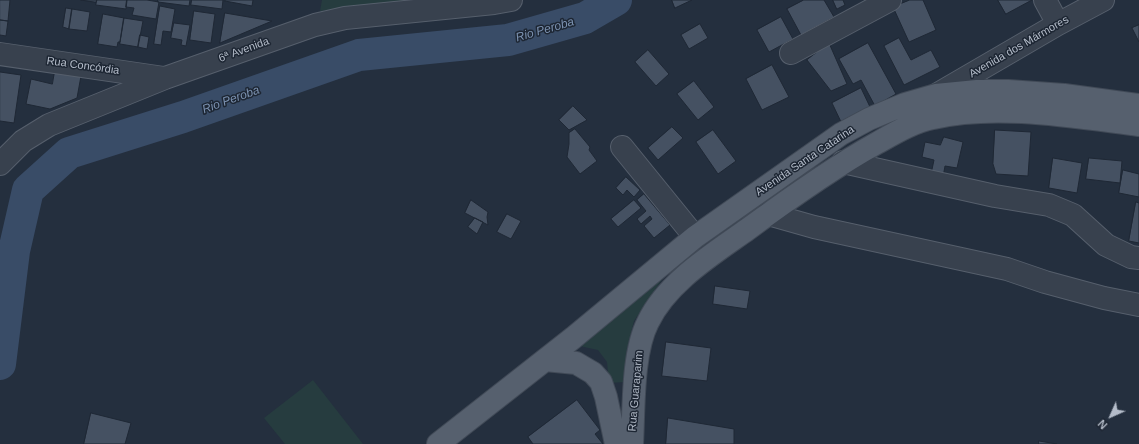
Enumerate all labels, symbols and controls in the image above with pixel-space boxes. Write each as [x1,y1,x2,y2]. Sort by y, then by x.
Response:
street label: Avenida dos Mármores [967,13,1071,81]
water label: Rio Peroba [514,15,576,45]
street label: 6ª Avenida [217,35,271,65]
street label: Rua Concórdia [46,54,120,78]
water label: Rio Peroba [200,83,262,117]
street label: Avenida Santa Catarina [753,123,857,199]
street label: Rua Guaraparim [626,350,646,432]
north arrow [1091,396,1131,436]
text: N [1095,417,1110,432]

